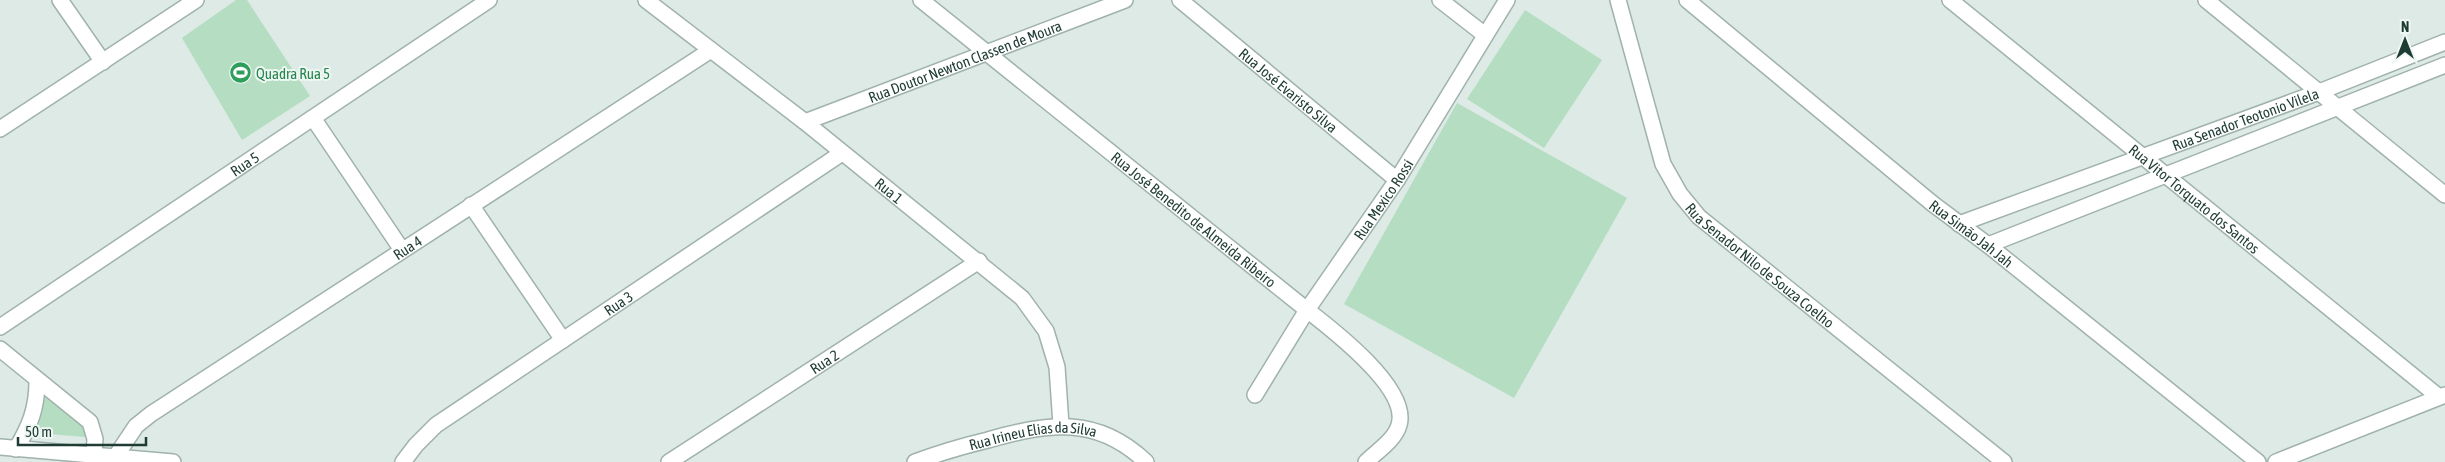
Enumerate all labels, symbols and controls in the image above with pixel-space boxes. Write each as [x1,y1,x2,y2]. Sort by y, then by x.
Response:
north arrow [2380,15,2430,65]
street label: Rua Doutor Newton Classen de Moura [866,17,1064,106]
text: N [2401,19,2409,35]
street label: Rua José Evaristo Silva [1236,44,1341,136]
sports icon: Quadra Rua 5 [228,61,252,85]
place label: Quadra Rua 5 [256,65,330,82]
street label: Rua Senador Teotonio Vilela [2170,84,2321,154]
street label: Rua Vitor Torquato dos Santos [2126,141,2263,256]
street label: Rua 5 [227,148,262,179]
street label: Rua José Benedito de Almeida Ribeiro [1108,148,1280,290]
street label: Rua Mexico Rossi [1350,156,1416,243]
street label: Rua 1 [872,174,907,207]
street label: Rua Simão Jah Jah [1926,196,2017,271]
street label: Rua Senador Nilo de Souza Coelho [1682,199,1838,331]
street label: Rua 4 [390,232,425,263]
street label: Rua 3 [601,287,636,319]
street label: Rua 2 [807,346,842,377]
scale bar [18,414,145,446]
street label: Rua Irineu Elias da Silva [967,418,1099,453]
text: 50 m [25,423,52,440]

